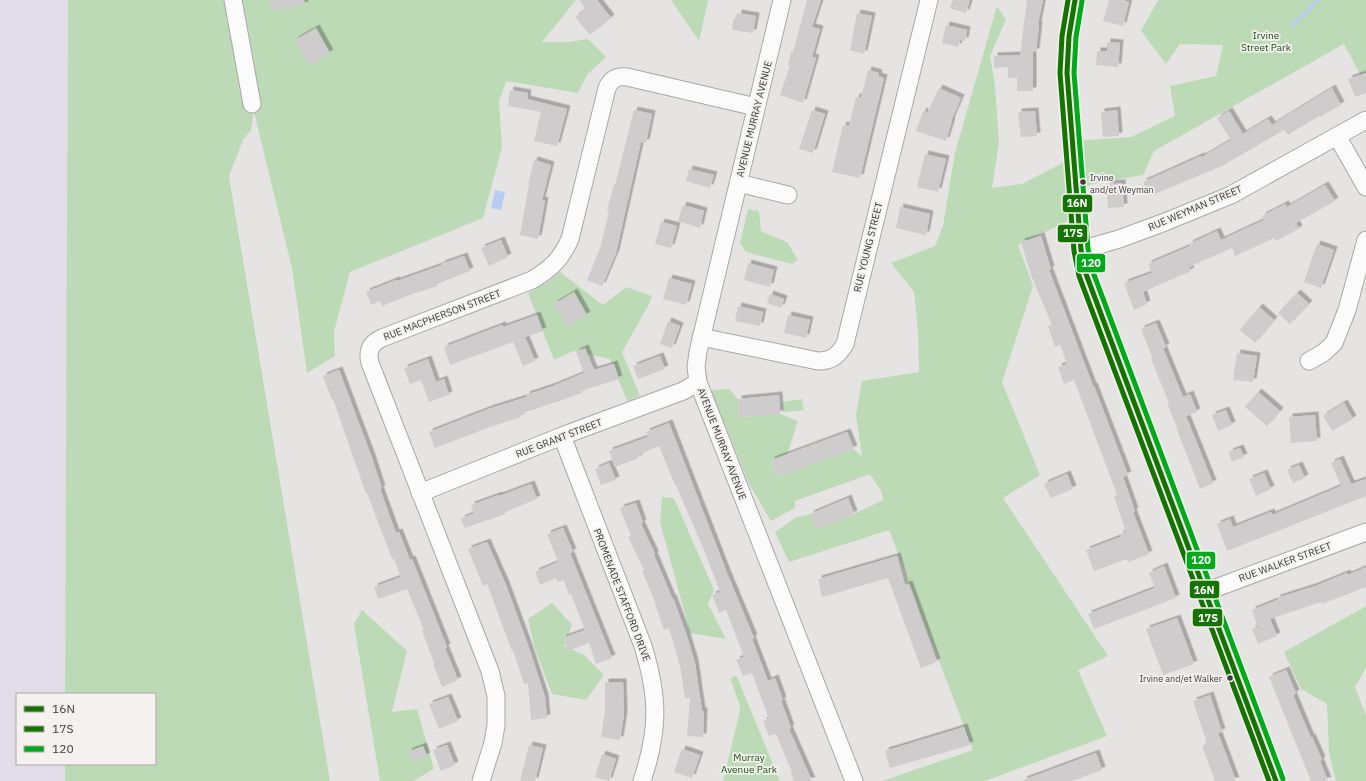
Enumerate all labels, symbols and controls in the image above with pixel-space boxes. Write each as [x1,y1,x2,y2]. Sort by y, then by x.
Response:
park label: Irvine Street Park [1241,29,1292,54]
street label: AVENUE MURRAY AVENUE [733,59,775,179]
place label: Irvine and/et Weyman [1090,172,1154,195]
marker: Irvine and/et Weyman [1078,177,1088,187]
street label: RUE WEYMAN STREET [1146,182,1244,234]
line badge: 16N [1062,194,1093,213]
text: 16N [1066,196,1088,210]
street label: RUE YOUNG STREET [851,200,886,293]
line badge: 17S [1057,224,1088,243]
text: 17S [1063,226,1083,240]
line badge: 120 [1076,253,1106,273]
text: 120 [1081,256,1101,270]
street label: RUE MACPHERSON STREET [381,286,503,343]
street label: AVENUE MURRAY AVENUE [695,386,750,502]
street label: RUE GRANT STREET [514,415,604,460]
street label: PROMENADE STAFFORD DRIVE [591,527,653,664]
street label: RUE WALKER STREET [1237,539,1333,585]
line badge: 120 [1186,551,1216,570]
text: 120 [1191,553,1211,567]
line badge: 16N [1189,580,1220,599]
text: 16N [1193,583,1215,597]
line badge: 17S [1192,608,1223,627]
text: 17S [1198,611,1218,625]
place label: Irvine and/et Walker [1139,673,1223,684]
marker: Irvine and/et Walker [1225,673,1235,683]
legend [16,693,156,765]
text: 16N [52,701,75,716]
text: 17S [52,721,73,736]
text: 120 [52,741,74,756]
park label: Murray Avenue Park [721,751,778,776]

